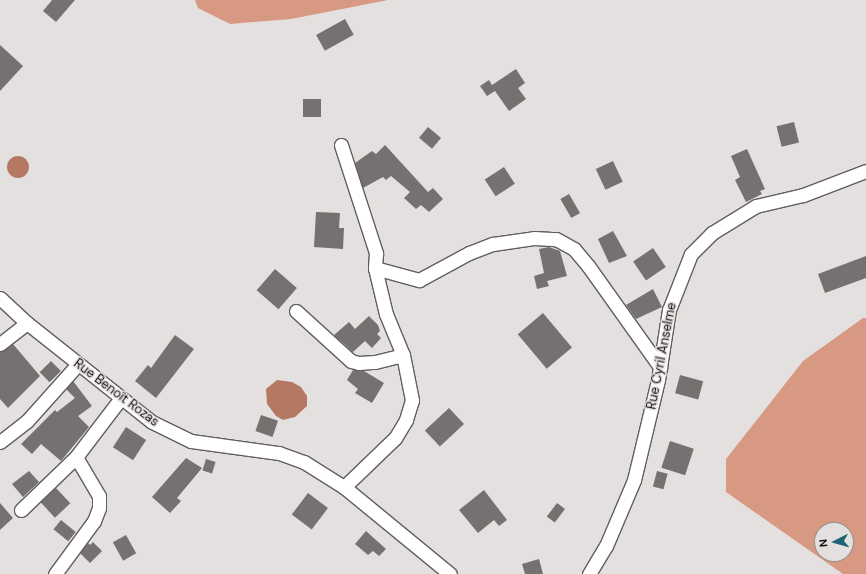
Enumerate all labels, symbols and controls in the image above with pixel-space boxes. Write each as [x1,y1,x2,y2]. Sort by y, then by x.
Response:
street label: Rue Cyril Anselme [644,301,680,411]
street label: Rue Benoît Rozas [70,356,162,430]
north arrow [814,522,854,562]
text: N [816,538,830,548]

